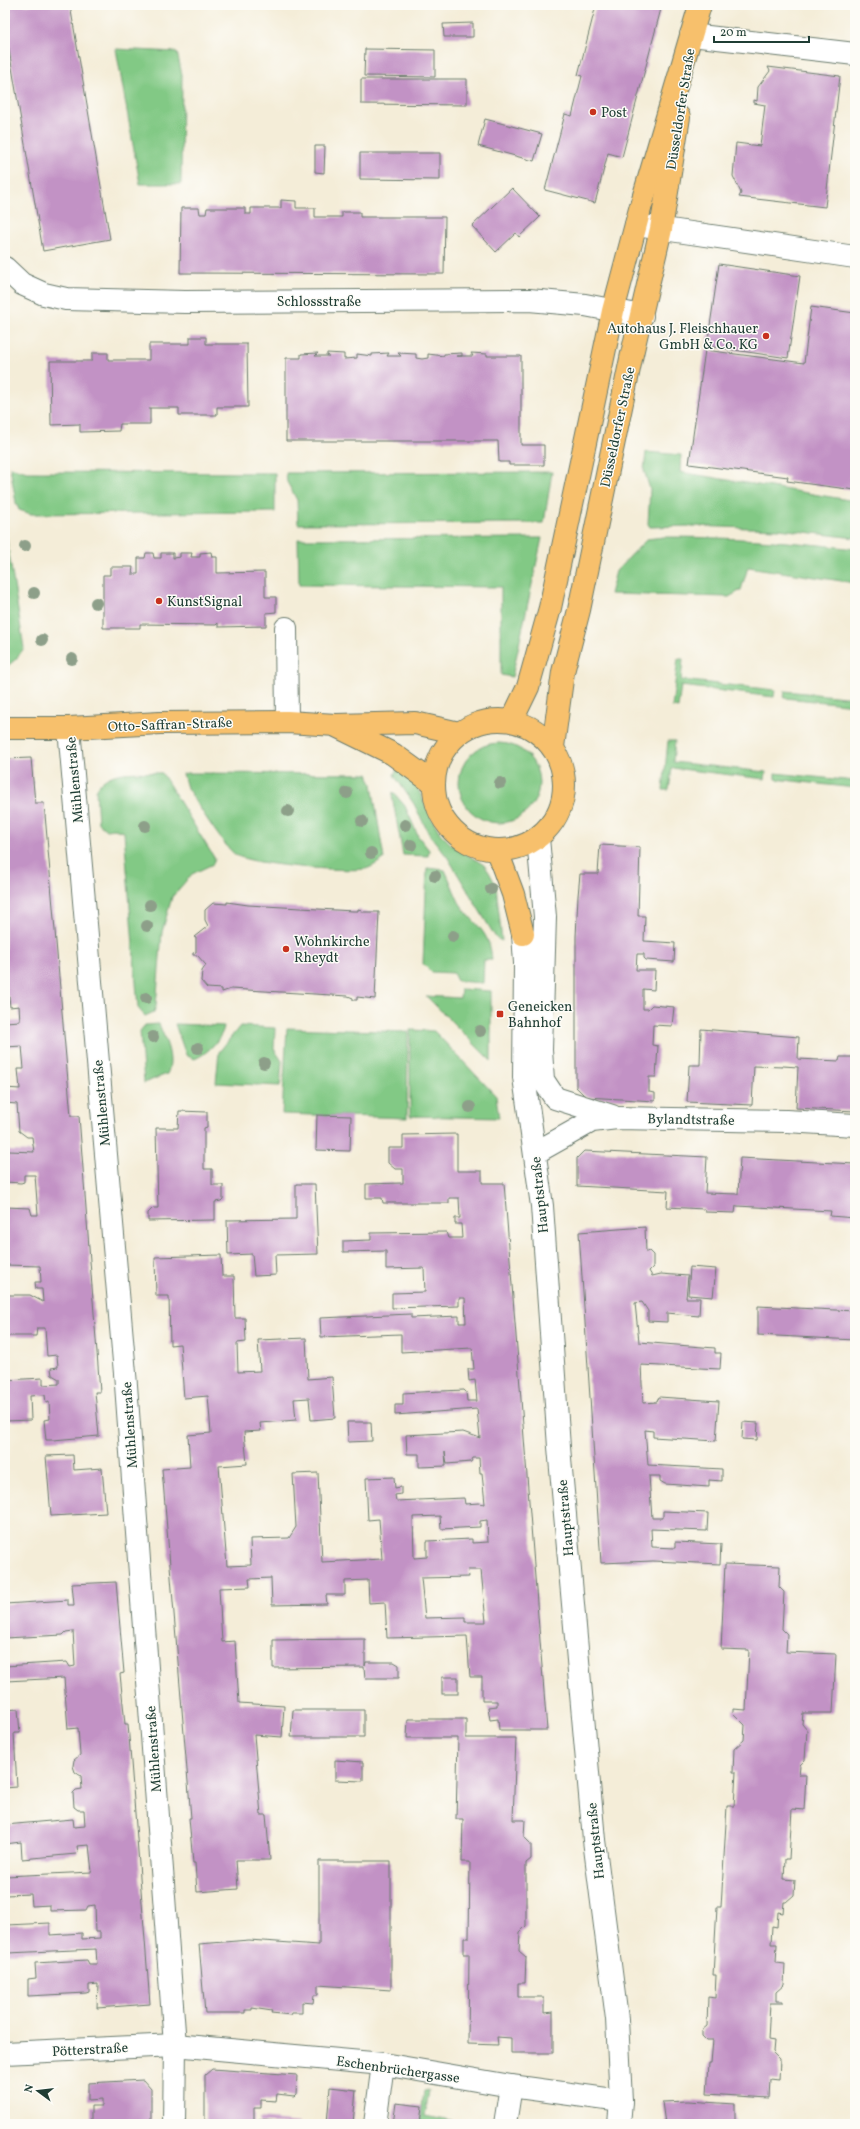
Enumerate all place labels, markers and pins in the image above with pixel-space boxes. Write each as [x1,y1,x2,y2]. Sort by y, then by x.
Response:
place label: Post [601,104,627,123]
marker: Post [588,107,598,117]
place label: Autohaus J. Fleischhauer GmbH & Co. KG [607,320,758,355]
marker: Autohaus J. Fleischhauer GmbH & Co. KG [761,331,771,341]
place label: KunstSignal [167,593,242,612]
marker: KunstSignal [154,596,164,606]
place label: Wohnkirche Rheydt [294,933,370,968]
marker: Wohnkirche Rheydt [281,944,291,954]
place label: Geneicken Bahnhof [508,998,572,1033]
marker: Geneicken Bahnhof [495,1009,505,1019]

